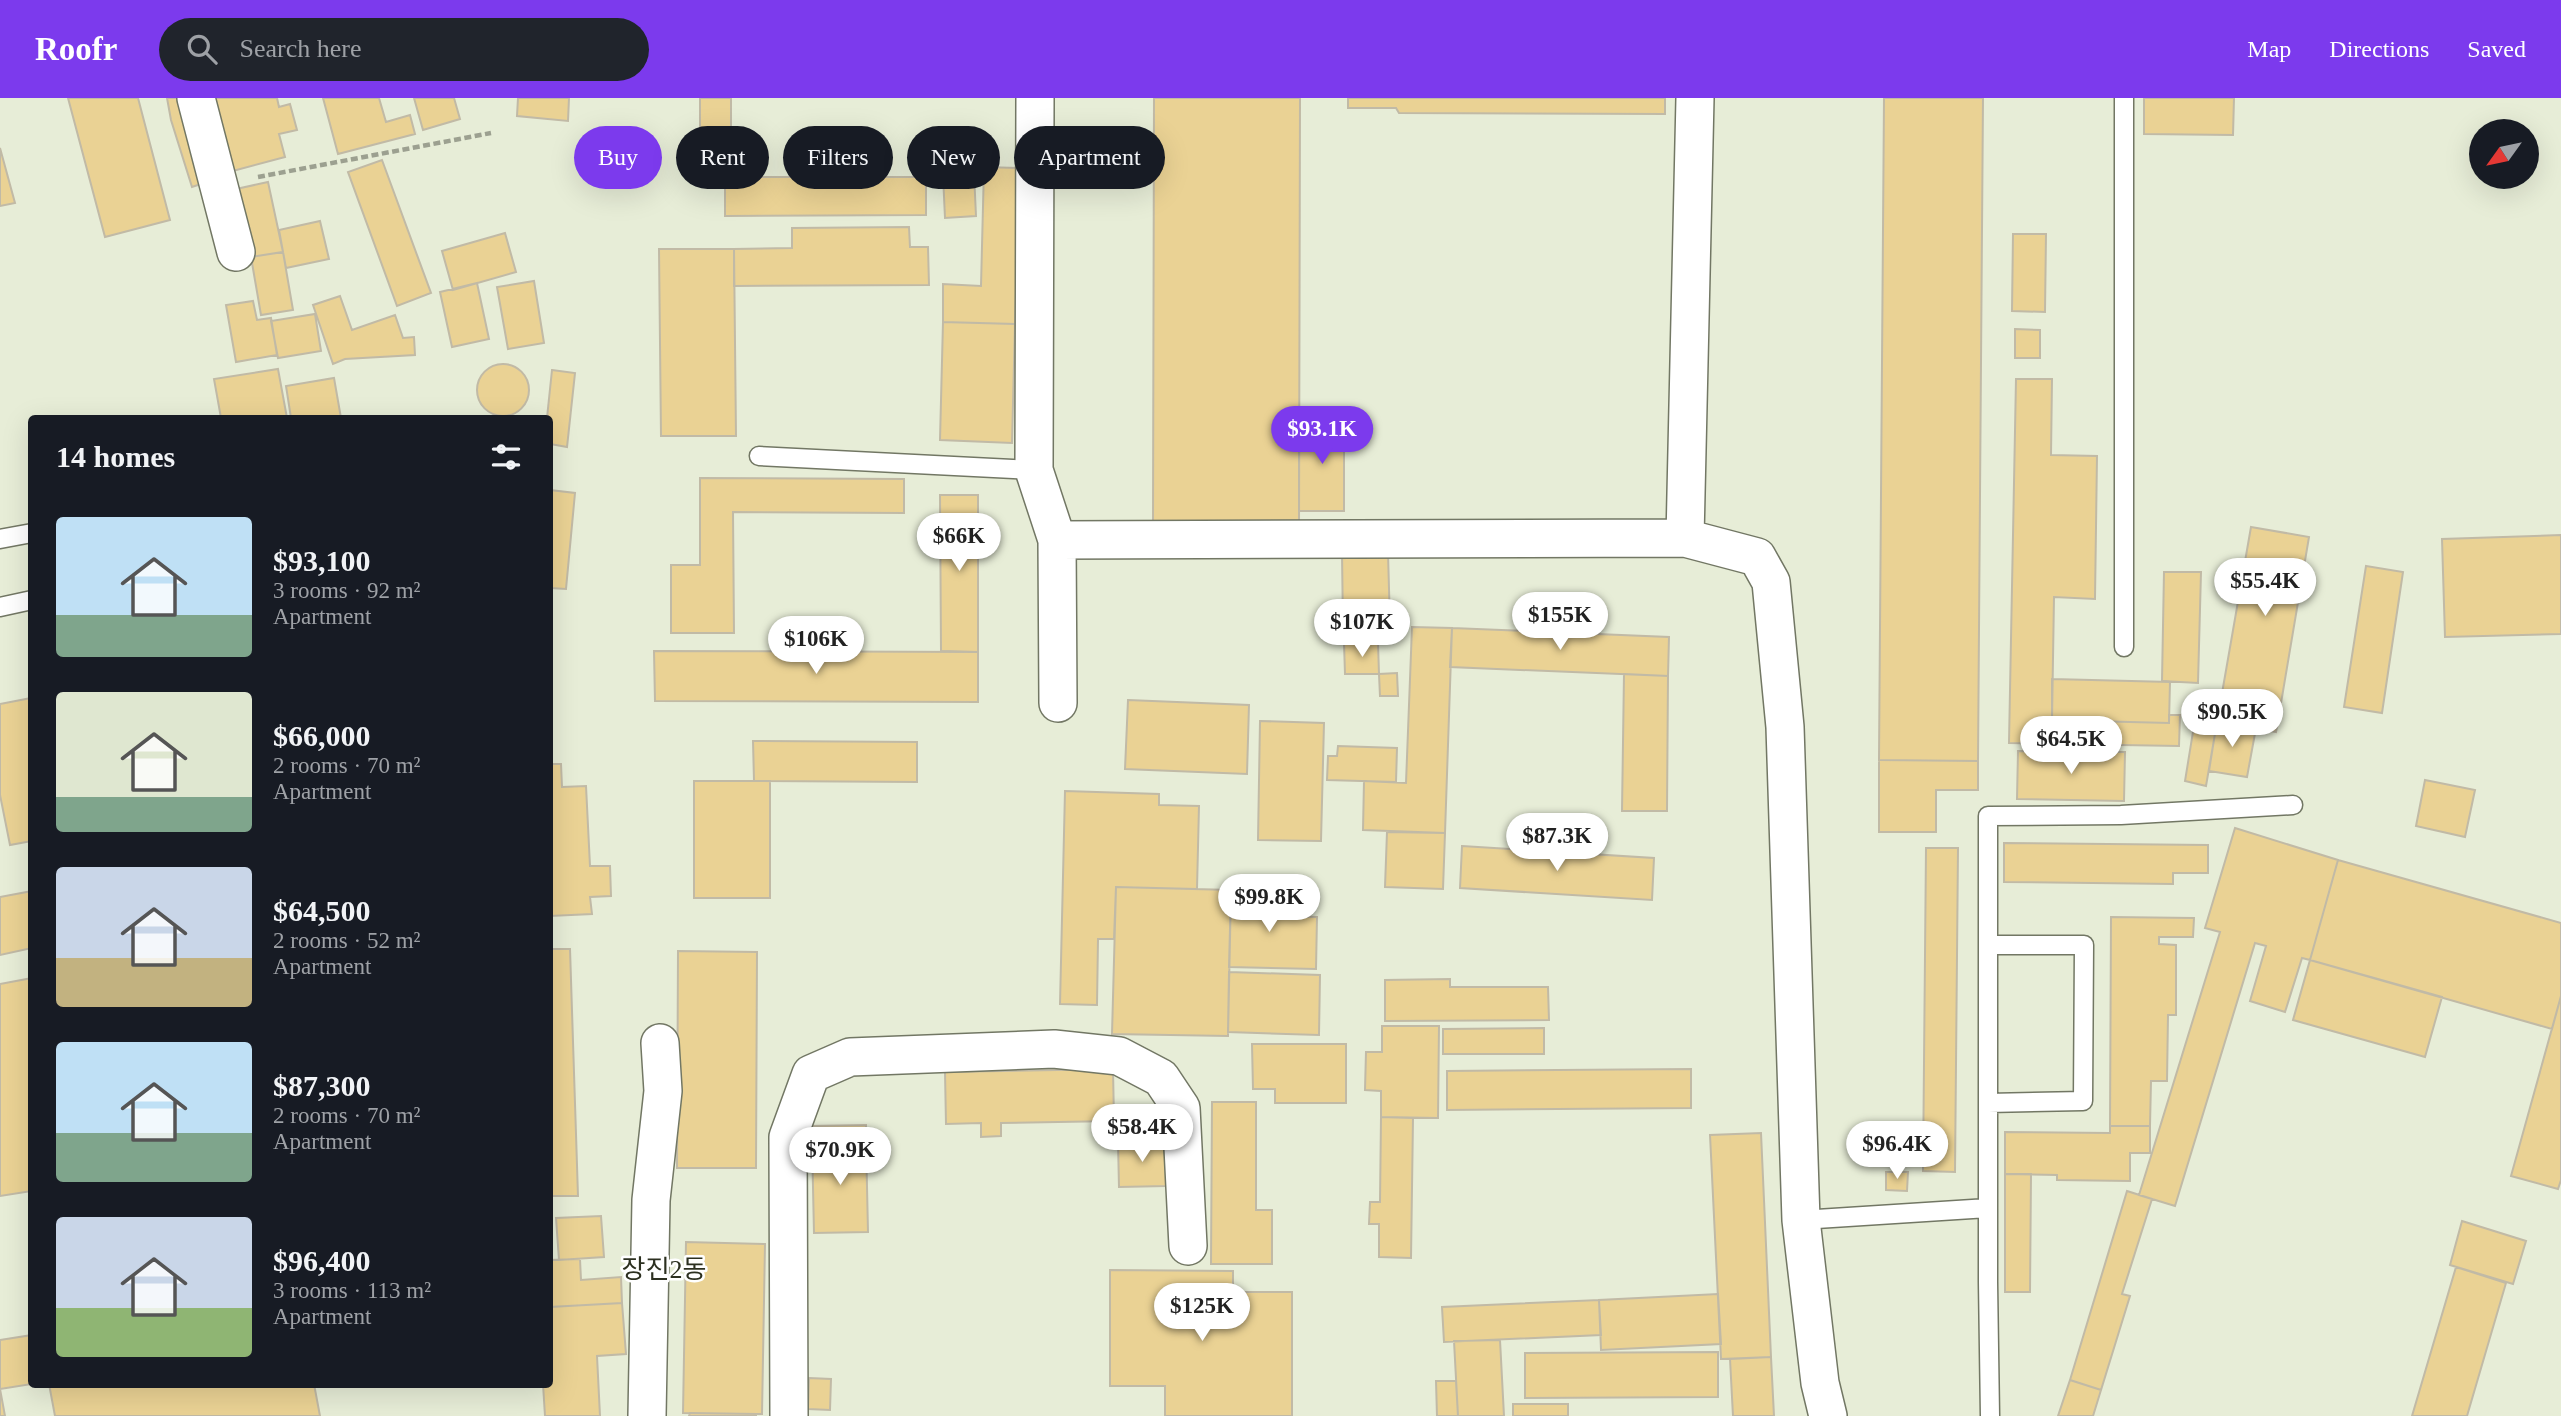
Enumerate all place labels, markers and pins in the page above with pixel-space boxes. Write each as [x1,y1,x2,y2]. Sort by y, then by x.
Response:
pin: $93.1K [1265,406,1379,466]
pin: $66K [918,514,1000,573]
pin: $55.4K [2208,559,2322,618]
pin: $155K [1511,592,1609,652]
pin: $107K [1313,600,1411,659]
pin: $106K [767,616,865,676]
pin: $90.5K [2175,690,2289,749]
pin: $64.5K [2014,716,2128,776]
pin: $87.3K [1500,814,1614,873]
pin: $99.8K [1212,874,1326,934]
pin: $58.4K [1085,1104,1199,1164]
pin: $96.4K [1840,1122,1954,1181]
pin: $70.9K [783,1128,897,1187]
pin: $125K [1153,1284,1251,1343]

